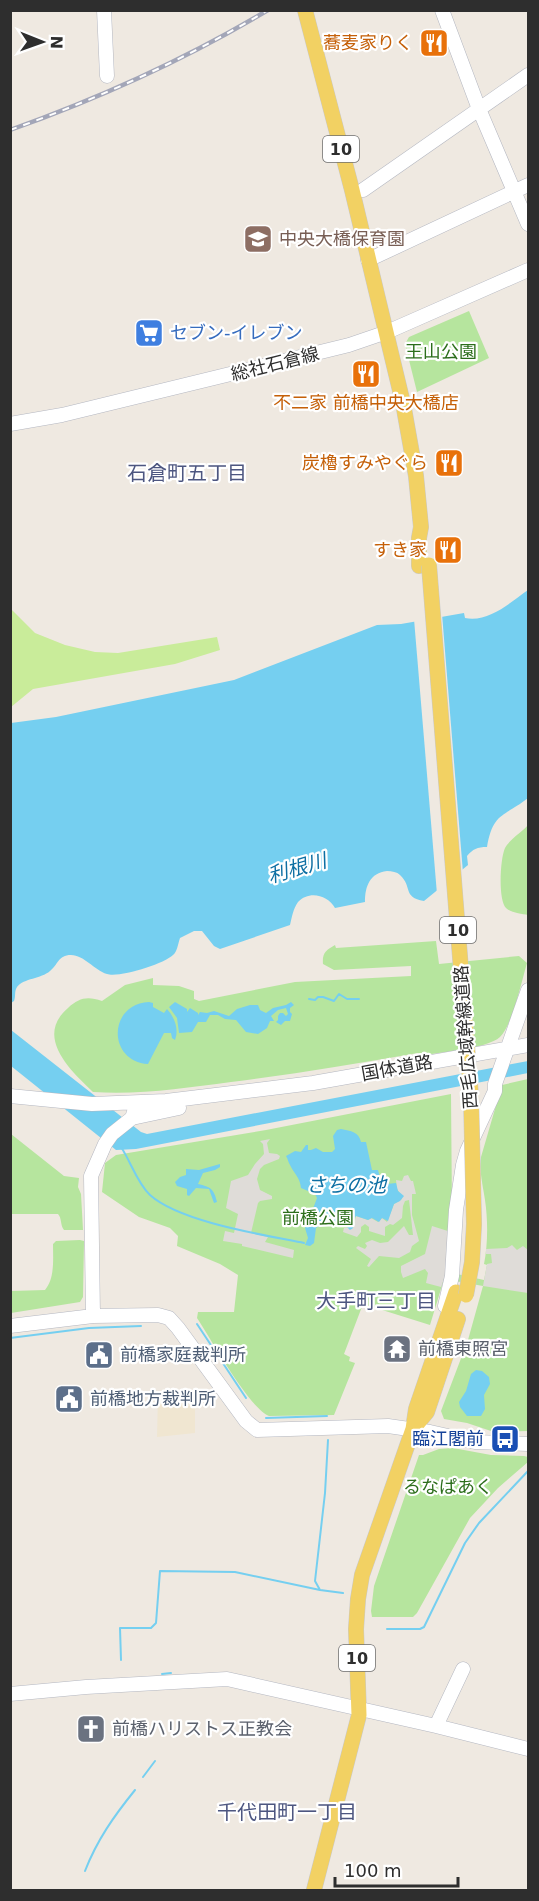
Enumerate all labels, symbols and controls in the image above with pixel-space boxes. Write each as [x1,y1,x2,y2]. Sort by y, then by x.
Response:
north arrow [12,12,72,72]
restaurant icon: 蕎麦家りく [418,27,450,59]
place label: 蕎麦家りく [323,32,413,53]
text: N [47,35,66,49]
road number: 10 [323,136,359,162]
school or university icon: 中央大橋保育園 [242,223,274,255]
place label: 中央大橋保育園 [279,228,405,249]
supermarket icon: セブン-イレブン [133,317,165,349]
place label: セブン-イレブン [170,322,303,343]
park label: 王山公園 [405,341,477,362]
street label: 総社石倉線 [229,342,321,385]
restaurant icon: 不二家 前橋中央大橋店 [350,358,382,390]
place label: 不二家 前橋中央大橋店 [273,392,459,413]
restaurant icon: 炭櫓すみやぐら [433,447,465,479]
place label: 炭櫓すみやぐら [302,452,428,473]
district label: 石倉町五丁目 [127,461,247,485]
restaurant icon: すき家 [432,534,464,566]
place label: すき家 [373,539,427,560]
water label: 利根川 [265,848,331,888]
road number: 10 [440,917,476,943]
street label: 西毛広域幹線道路 [450,964,481,1110]
street label: 国体道路 [360,1051,434,1084]
water label: さちの池 [306,1173,388,1197]
park label: 前橋公園 [282,1207,354,1228]
district label: 大手町三丁目 [316,1289,436,1313]
temple icon: 前橋東照宮 [381,1333,413,1365]
place label: 前橋東照宮 [418,1338,508,1359]
public building icon: 前橋家庭裁判所 [83,1339,115,1371]
place label: 前橋家庭裁判所 [120,1344,246,1365]
public building icon: 前橋地方裁判所 [53,1383,85,1415]
place label: 前橋地方裁判所 [90,1388,216,1409]
bus stop icon: 臨江閣前 [489,1423,521,1455]
place label: 臨江閣前 [412,1428,484,1449]
park label: るなぱあく [403,1476,493,1497]
road number: 10 [339,1645,375,1671]
church icon: 前橋ハリストス正教会 [75,1713,107,1745]
place label: 前橋ハリストス正教会 [112,1718,292,1739]
district label: 千代田町一丁目 [217,1800,357,1824]
scale bar [335,1850,458,1888]
text: 100 m [344,1860,402,1881]

